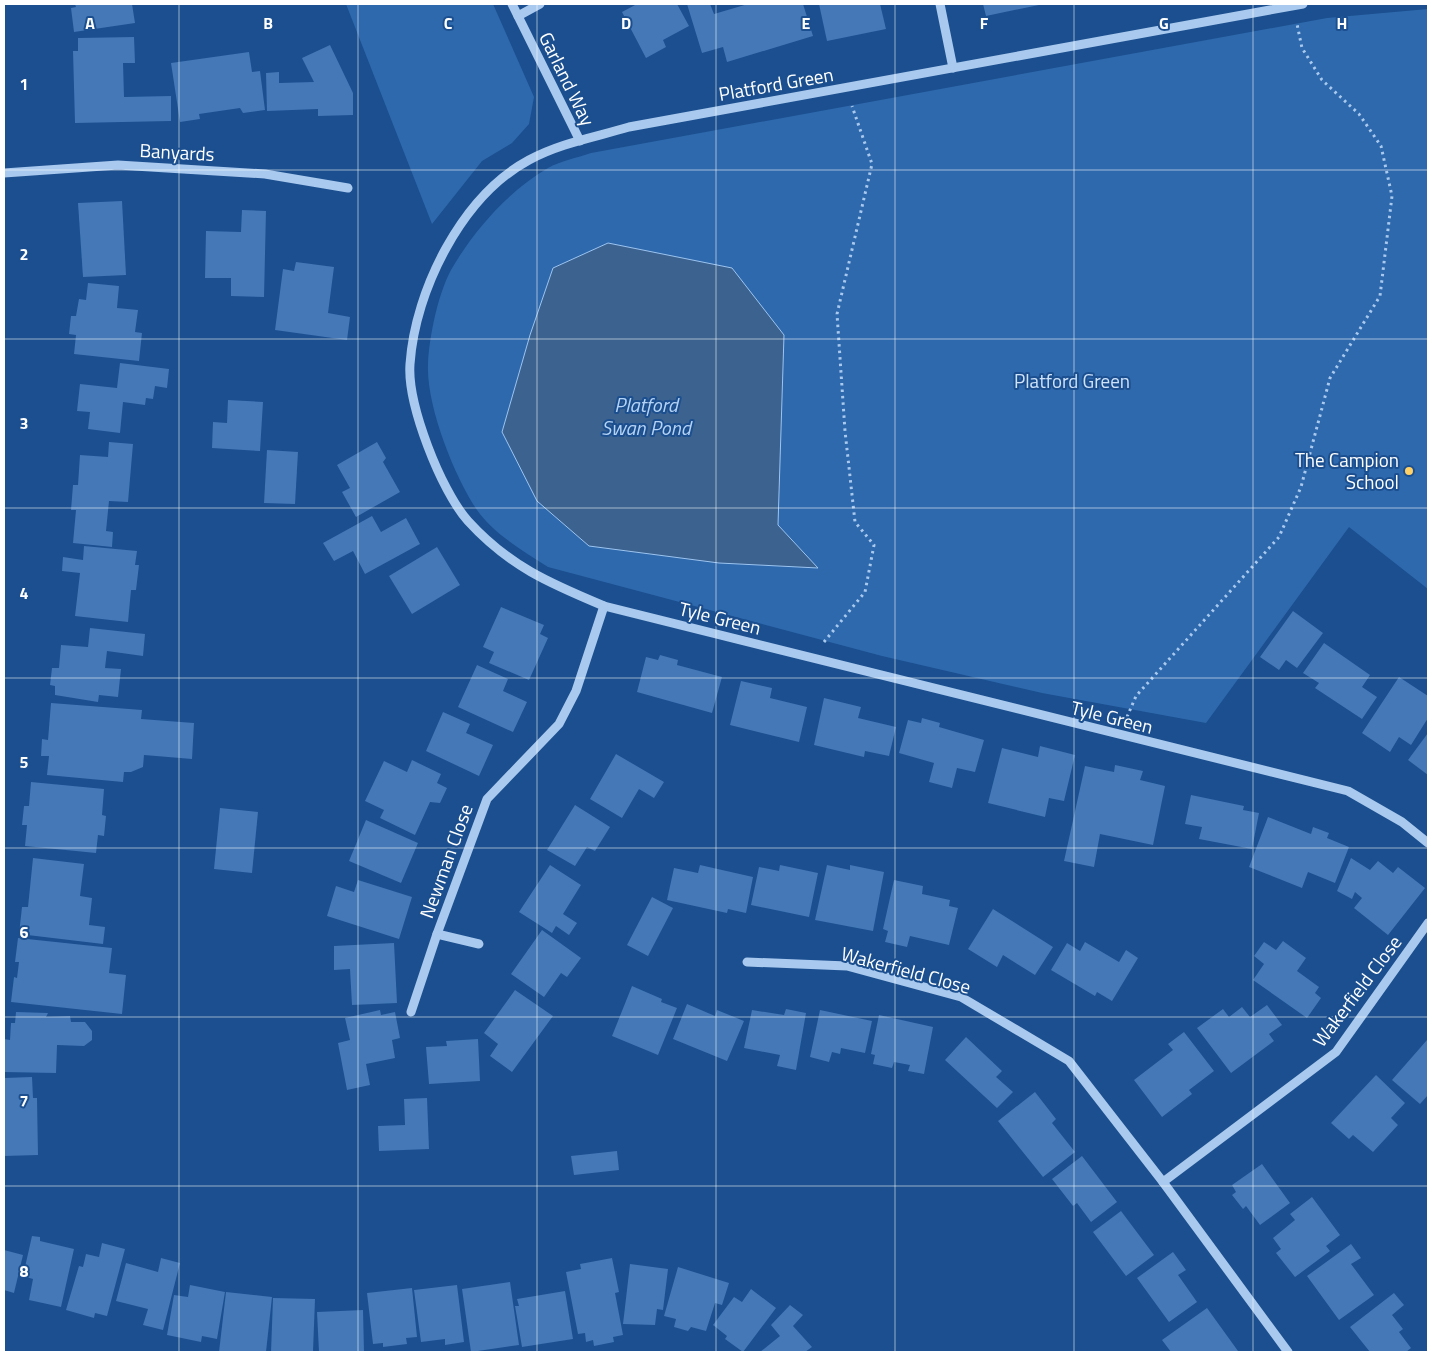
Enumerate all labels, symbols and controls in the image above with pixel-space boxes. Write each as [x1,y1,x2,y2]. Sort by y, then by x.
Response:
text: A [85,11,95,35]
text: B [263,11,273,35]
text: C [444,11,453,35]
text: D [621,11,631,35]
text: E [802,11,811,35]
text: F [980,11,989,35]
text: G [1159,11,1169,35]
text: H [1337,11,1347,35]
street label: Garland Way [532,27,603,131]
street label: Platford Green [716,59,836,108]
text: 1 [20,72,28,96]
street label: Banyards [139,135,215,168]
text: 2 [20,242,28,266]
park label: Platford Green [1014,366,1130,395]
water label: Platford Swan Pond [601,389,693,443]
text: 3 [20,411,28,435]
place label: The Campion School [1295,445,1399,496]
marker: The Campion School [1403,465,1415,477]
text: 4 [20,581,29,605]
street label: Tyle Green [676,593,764,642]
street label: Tyle Green [1068,692,1156,741]
text: 5 [20,750,29,774]
street label: Newman Close [411,800,480,922]
text: 6 [20,920,29,944]
street label: Wakerfield Close [1305,929,1408,1053]
street label: Wakerfield Close [838,938,974,1001]
text: 7 [20,1089,28,1113]
text: 8 [20,1259,29,1283]

